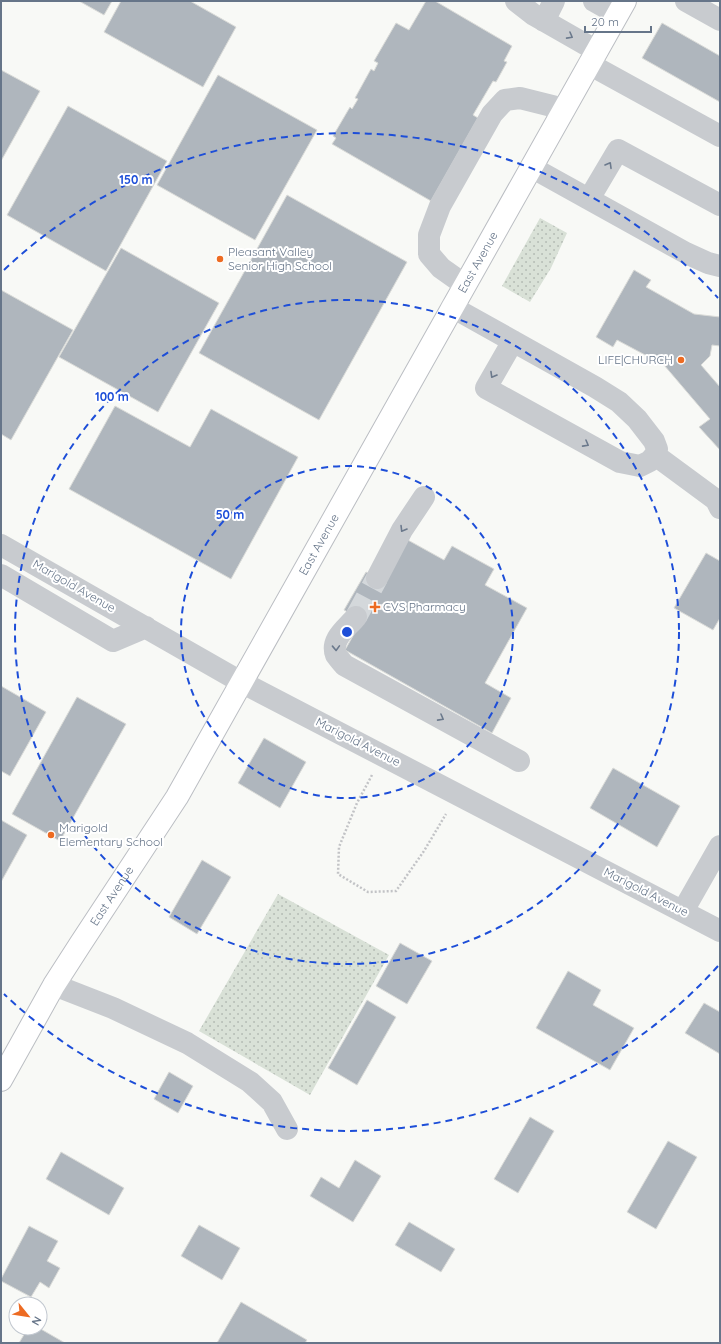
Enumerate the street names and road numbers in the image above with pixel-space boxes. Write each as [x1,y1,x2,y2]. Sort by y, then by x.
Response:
street label: East Avenue [454,228,501,295]
street label: East Avenue [295,511,342,578]
street label: Marigold Avenue [30,556,119,615]
street label: Marigold Avenue [313,714,403,769]
street label: East Avenue [87,863,137,928]
street label: Marigold Avenue [601,864,691,919]

